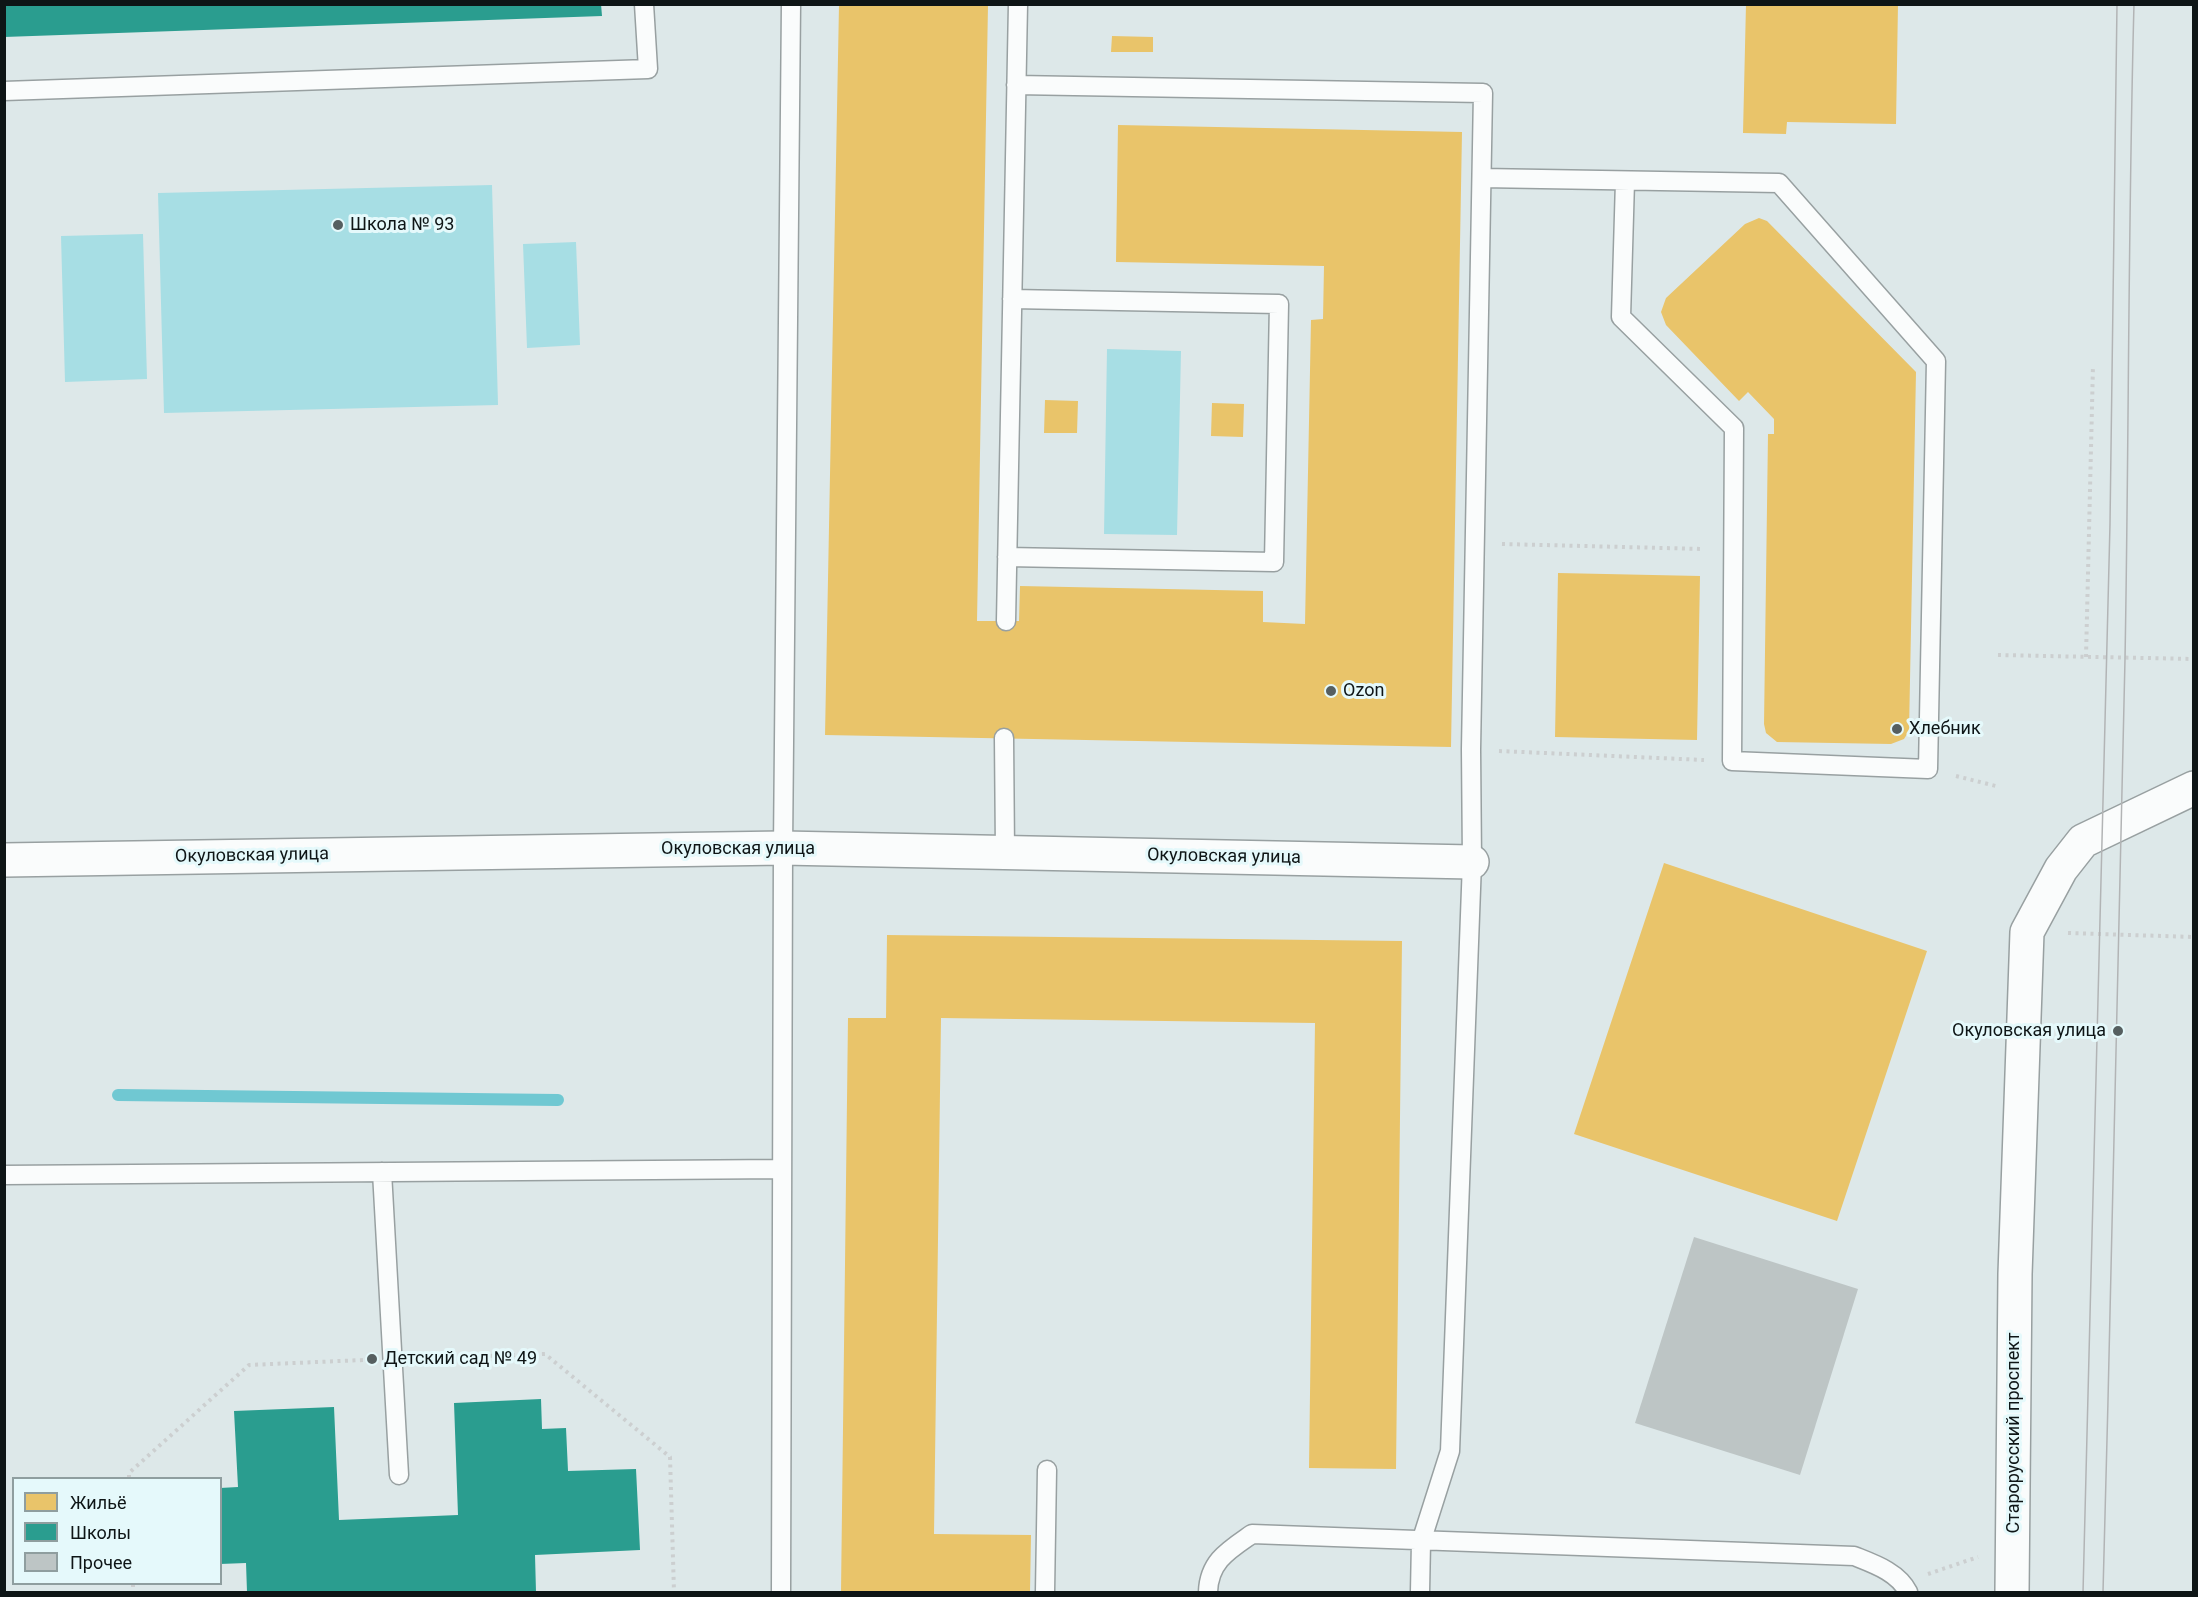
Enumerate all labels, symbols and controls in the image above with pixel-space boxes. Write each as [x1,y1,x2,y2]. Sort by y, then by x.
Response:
place label: Школа № 93 [350,214,454,236]
marker: Школа № 93 [331,218,345,232]
place label: Ozon [1343,680,1384,702]
marker: Ozon [1324,684,1338,698]
place label: Хлебник [1909,718,1981,740]
marker: Хлебник [1890,722,1904,736]
street label: Окуловская улица [661,838,815,860]
street label: Окуловская улица [175,844,329,868]
street label: Окуловская улица [1147,845,1301,869]
place label: Окуловская улица [1952,1020,2106,1042]
marker: Окуловская улица [2111,1024,2125,1038]
street label: Старорусский проспект [2003,1332,2025,1534]
place label: Детский сад № 49 [384,1348,537,1370]
marker: Детский сад № 49 [365,1352,379,1366]
legend [12,1477,222,1585]
text: Жильё [70,1492,126,1513]
text: Школы [70,1522,131,1543]
text: Прочее [70,1552,132,1573]

